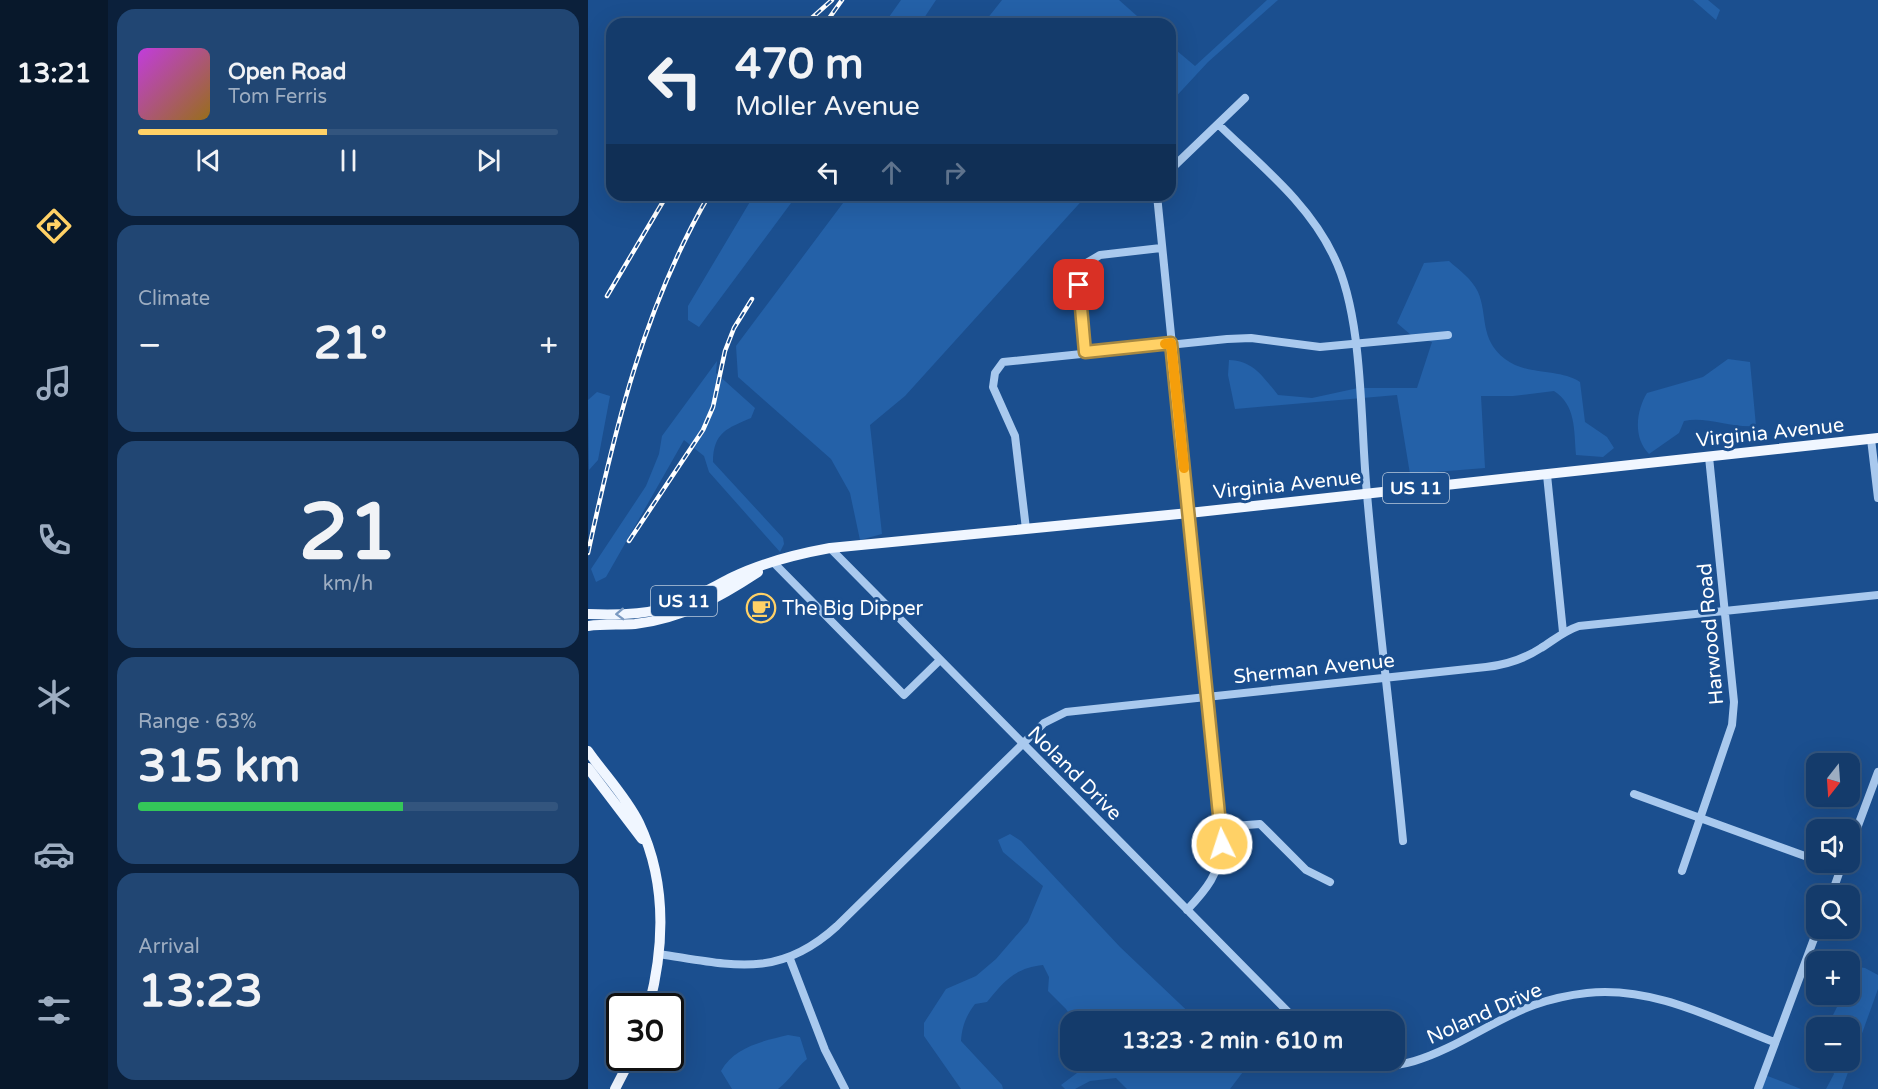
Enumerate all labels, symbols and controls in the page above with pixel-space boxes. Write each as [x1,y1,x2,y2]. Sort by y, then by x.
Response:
text: 470 m [735,39,864,90]
icon: left [636,42,714,120]
text: 13:21 [17,57,91,90]
text: Open Road [228,59,346,85]
text: Tom Ferris [228,85,327,109]
text: Moller Avenue [735,90,920,123]
icon: previous [192,144,225,177]
icon: pause [332,144,365,177]
icon: next [472,144,505,177]
icon: left [812,156,845,189]
icon: ahead [875,156,908,189]
icon: right [938,156,971,189]
icon: directions [33,205,75,247]
pin [1053,259,1104,310]
icon: arrive [1062,268,1095,301]
text: Climate [138,287,210,311]
text: 21° [314,317,387,371]
text: − [138,326,162,365]
text: + [539,326,558,365]
icon: music [33,362,75,404]
street label: Virginia Avenue [1695,413,1845,453]
street label: Virginia Avenue [1212,465,1362,505]
road number: US 11 [1383,473,1449,503]
text: 21 [299,486,397,580]
icon: phone [33,519,75,561]
street label: Harwood Road [1693,562,1729,706]
text: km/h [323,572,373,596]
road number: US 11 [651,586,717,616]
cafe icon: The Big Dipper [745,592,777,624]
place label: The Big Dipper [782,597,924,621]
one-way arrow [615,607,624,620]
street label: Sherman Avenue [1232,649,1396,689]
icon: climate [33,676,75,718]
text: Range · 63% [138,710,257,734]
street label: Noland Drive [1022,722,1126,826]
text: 315 km [138,740,300,794]
north arrow [1806,753,1860,807]
map controls [1806,753,1860,1071]
position arrow [1190,812,1254,876]
button: sound [1806,819,1860,873]
icon: car [33,833,75,875]
button: search [1806,885,1860,939]
text: Arrival [138,935,200,959]
button: + [1806,951,1860,1005]
text: 13:23 [138,965,263,1019]
street label: Noland Drive [1423,978,1546,1050]
icon: filters [33,989,75,1031]
speed limit sign: 30 [606,993,684,1071]
button: − [1806,1017,1860,1071]
text: 13:23 · 2 min · 610 m [1122,1028,1343,1054]

